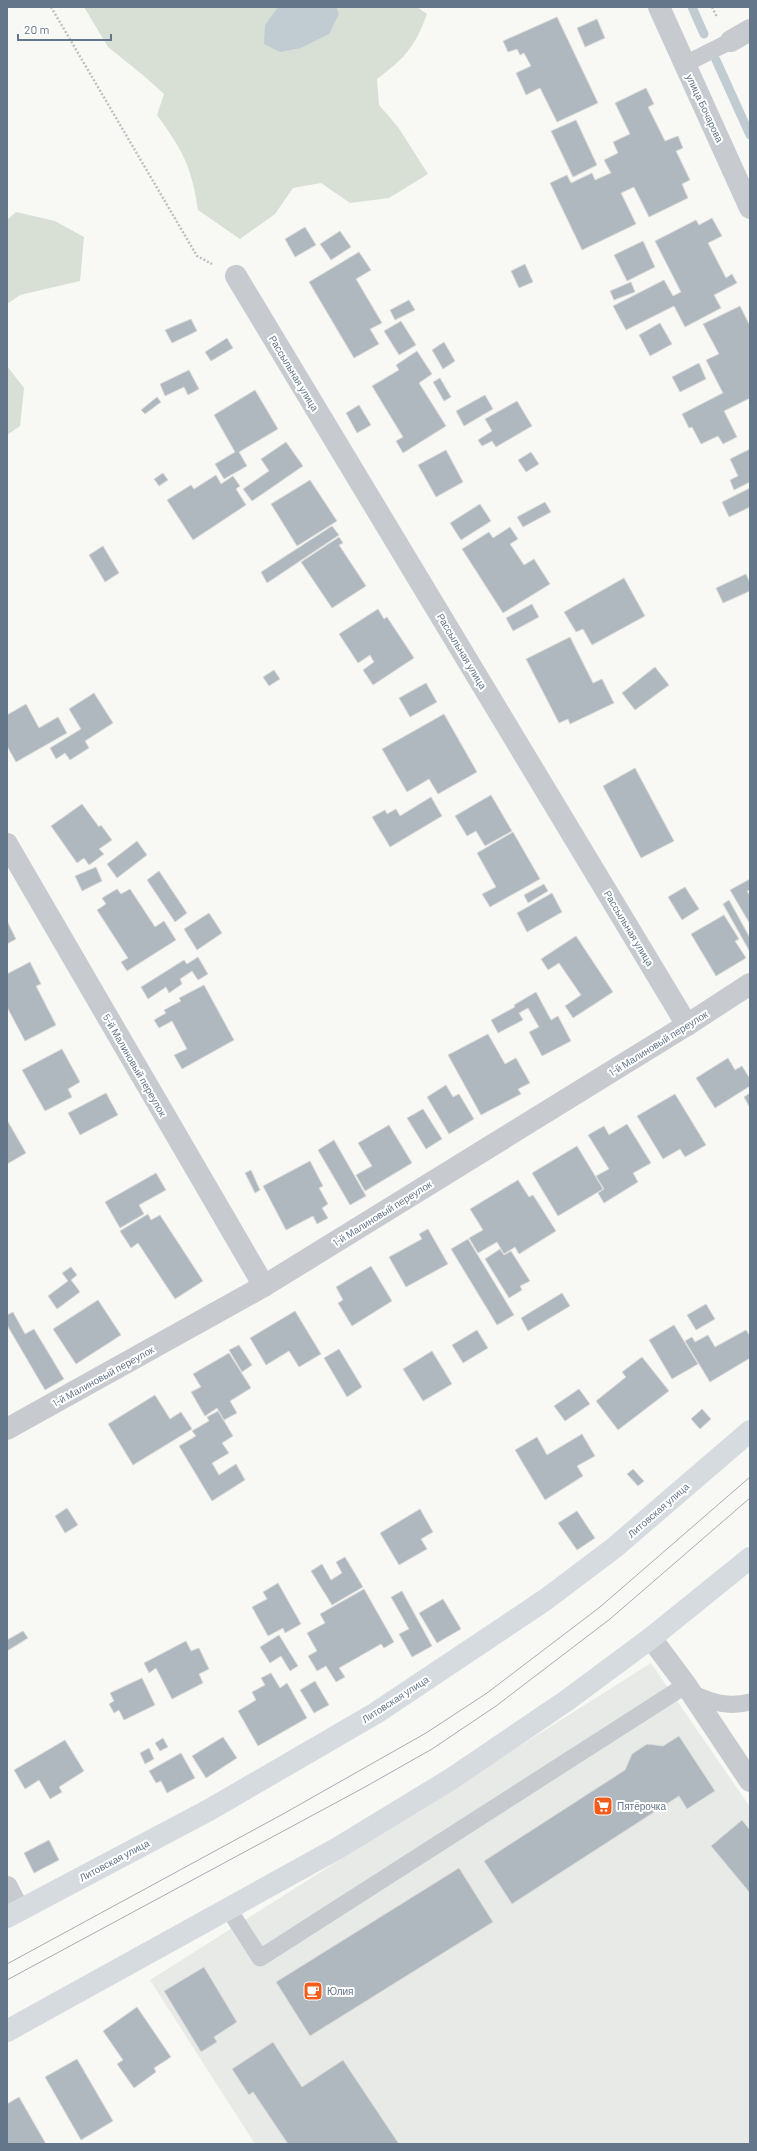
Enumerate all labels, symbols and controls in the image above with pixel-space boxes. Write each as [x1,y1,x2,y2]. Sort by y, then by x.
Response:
scale bar [18,16,111,42]
text: 20 m [24,22,50,36]
street label: улица Бочарова [684,72,726,144]
street label: Рассыльная улица [267,333,322,413]
street label: Рассыльная улица [435,611,490,691]
street label: Рассыльная улица [602,888,657,968]
street label: 1-й Малиновый переулок [606,1007,710,1078]
street label: 5-й Малиновый переулок [101,1012,169,1119]
street label: 1-й Малиновый переулок [330,1177,434,1248]
street label: 1-й Малиновый переулок [50,1343,156,1409]
street label: Литовская улица [625,1480,691,1540]
street label: Литовская улица [359,1673,431,1725]
supermarket icon: Пятёрочка [592,1795,614,1817]
place label: Пятёрочка [617,1800,666,1812]
street label: Литовская улица [77,1836,151,1883]
cafe icon: Юлия [302,1980,324,2002]
place label: Юлия [327,1985,354,1997]

